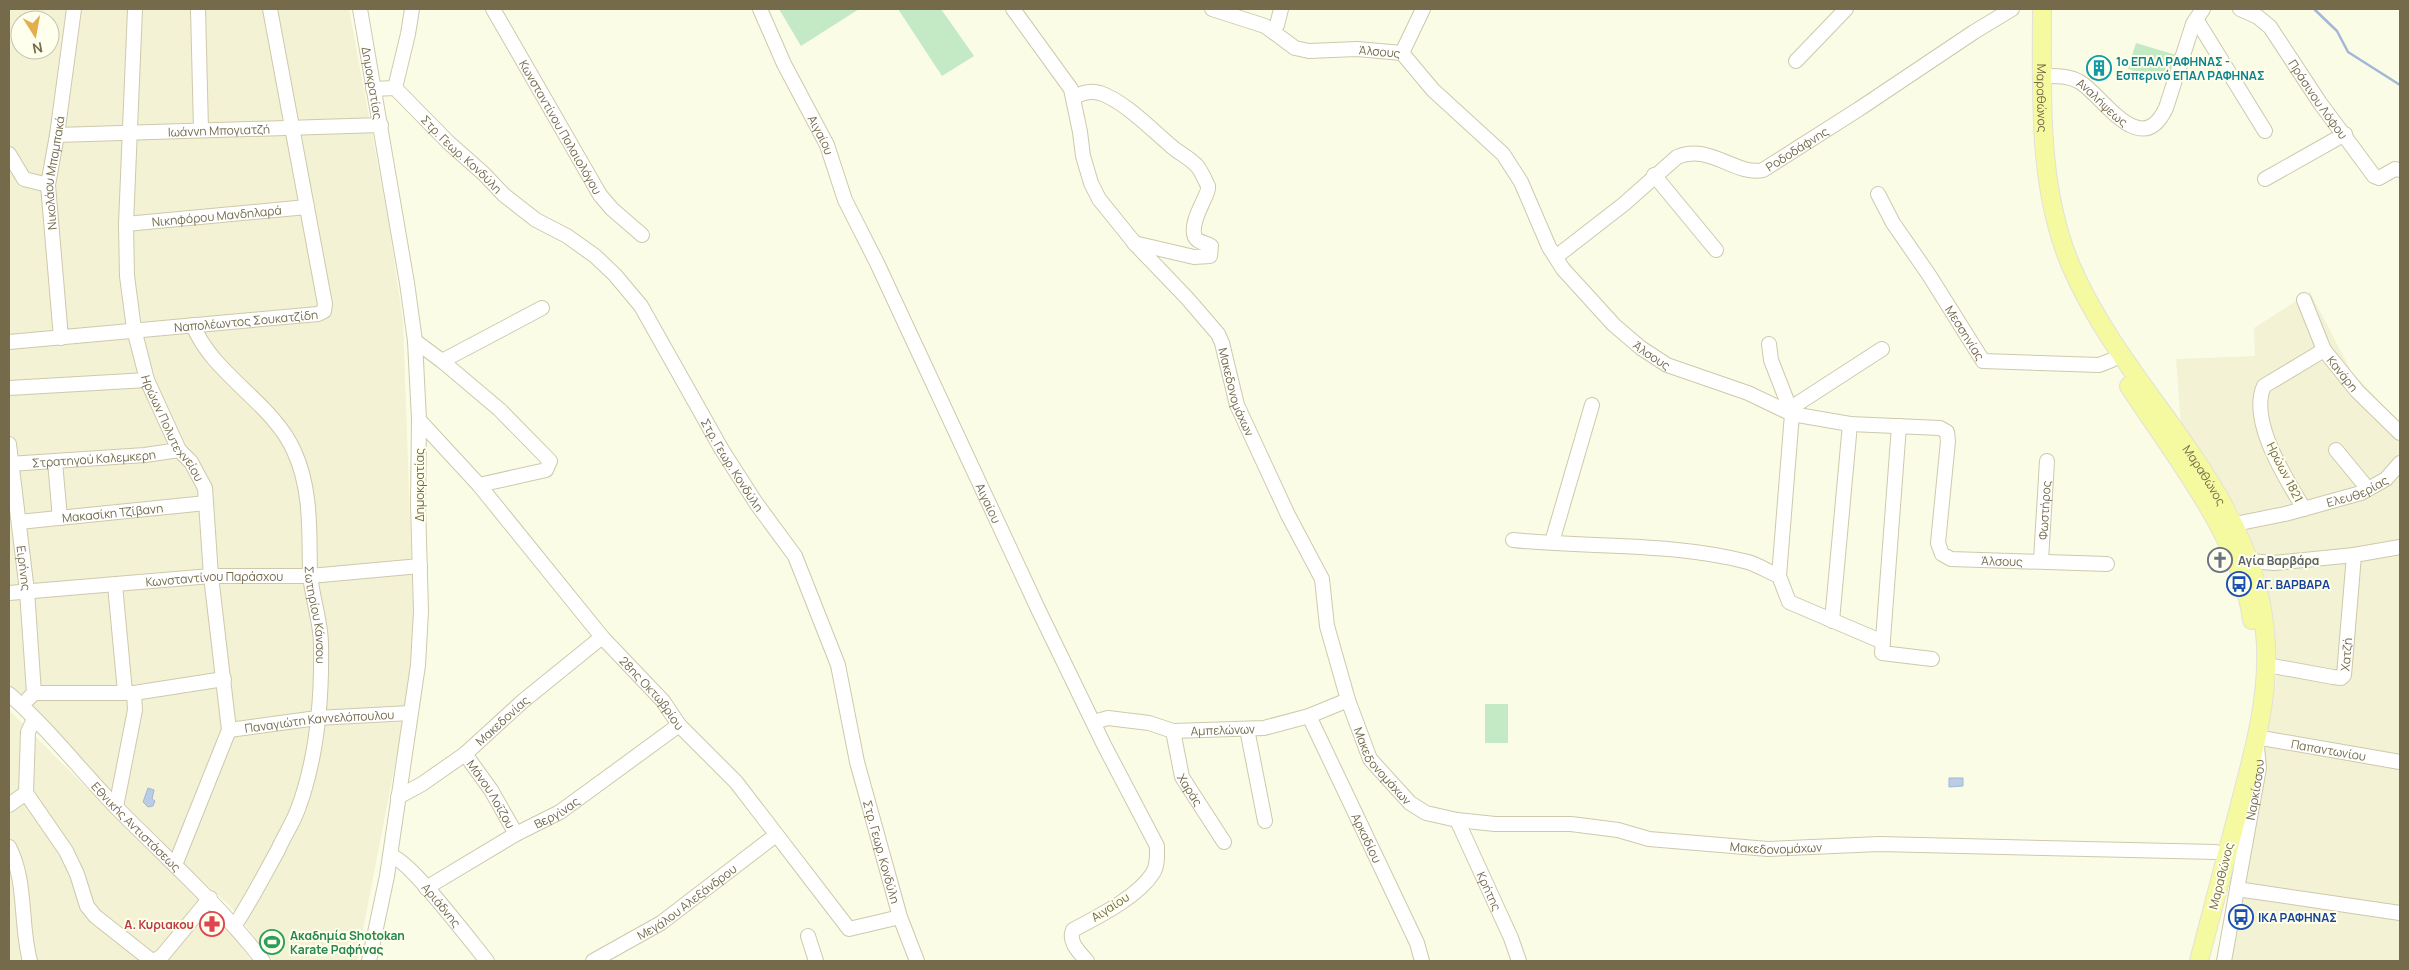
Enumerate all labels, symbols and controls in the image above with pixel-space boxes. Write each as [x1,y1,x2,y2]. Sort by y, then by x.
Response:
north arrow [10,10,60,60]
text: N [31,38,44,59]
street label: Άλσους [1358,41,1402,61]
street label: Δημοκρατίας [358,45,387,121]
place label: 1ο ΕΠΑΛ ΡΑΦΗΝΑΣ - Εσπερινό ΕΠΑΛ ΡΑΦΗΝΑΣ [2116,53,2265,84]
building icon: 1ο ΕΠΑΛ ΡΑΦΗΝΑΣ - Εσπερινό ΕΠΑΛ ΡΑΦΗΝΑΣ [2086,55,2112,81]
street label: Πράσινου Λόφου [2285,56,2352,142]
street label: Κωνσταντίνου Παλαιολόγου [515,57,606,197]
street label: Μαραθώνος [2033,64,2052,133]
street label: Αναλήψεως [2074,74,2132,130]
street label: Στρ. Γεωρ. Κονδύλη [417,111,506,197]
street label: Αιγαίου [804,112,838,157]
street label: Νικολάου Μπαμπακά [40,115,68,231]
street label: Ιωάννη Μπογιατζή [168,120,270,140]
street label: Ροδοδάφνης [1762,122,1832,175]
street label: Νικηφόρου Μανδηλαρά [151,201,282,230]
street label: Μεσσηνίας [1942,302,1989,364]
street label: Ναπολέωντος Σουκατζίδη [173,306,319,336]
street label: Άλσους [1630,337,1674,374]
street label: Μακεδονομάχων [1215,346,1259,439]
street label: Κανάρη [2323,352,2363,395]
street label: Ηρώων Πολυτεχνείου [138,373,208,484]
street label: Στρ. Γεωρ. Κονδύλη [697,415,768,515]
street label: Ηρώων 1821 [2263,439,2307,505]
street label: Μαραθώνος [2179,441,2230,508]
street label: Στρατηγού Καλεμκερη [31,445,157,471]
street label: Δημοκρατίας [411,448,428,522]
street label: Ελευθερίας [2325,471,2391,511]
street label: Αιγαίου [972,480,1005,526]
street label: Φωστήρος [2034,480,2054,540]
street label: Μακασίκη Τζίβανη [61,499,164,526]
street label: Ειρήνης [13,545,35,592]
church icon: Αγία Βαρβάρα [2207,547,2233,573]
street label: Άλσους [1981,551,2023,570]
place label: Αγία Βαρβάρα [2238,552,2319,569]
street label: Σωτηρίου Κάνσου [301,566,330,664]
street label: Κωνσταντίνου Παράσχου [145,568,283,590]
bus stop icon: ΑΓ. ΒΑΡΒΑΡΑ [2226,571,2252,597]
place label: ΑΓ. ΒΑΡΒΑΡΑ [2256,576,2330,593]
street label: Χατζή [2336,637,2356,672]
street label: 28ης Οκτωβρίου [616,652,688,734]
street label: Μακεδονίας [472,691,533,749]
street label: Παναγιώτη Καννελόπουλου [243,705,395,736]
street label: Αμπελώνων [1190,720,1255,739]
street label: Μακεδονομάχων [1350,724,1416,808]
street label: Παπαντωνίου [2290,735,2367,764]
street label: Μάνου Λοΐζου [463,756,520,831]
street label: Ναρκίσσου [2241,759,2268,821]
street label: Χαράς [1173,770,1207,810]
street label: Εθνικής Αντιστάσεως [88,778,185,875]
street label: Βεργίνας [531,792,583,832]
street label: Στρ. Γεωρ. Κονδύλη [859,798,904,905]
street label: Αρκαδίου [1348,810,1386,866]
street label: Μακεδονομάχων [1729,837,1822,858]
street label: Μαραθώνος [2204,840,2238,911]
street label: Μεγάλου Αλεξάνδρου [634,860,740,943]
street label: Κρήτης [1473,869,1506,914]
street label: Αριάδνης [418,879,465,931]
street label: Αιγαίου [1088,888,1132,926]
bus stop icon: ΙΚΑ ΡΑΦΗΝΑΣ [2228,904,2254,930]
place label: ΙΚΑ ΡΑΦΗΝΑΣ [2258,909,2337,926]
pharmacy icon: Α. Κυριακου [199,911,225,937]
place label: Α. Κυριακου [124,916,194,933]
place label: Ακαδημία Shotokan Karate Ραφήνας [290,927,405,958]
sports icon: Ακαδημία Shotokan Karate Ραφήνας [259,929,285,955]

